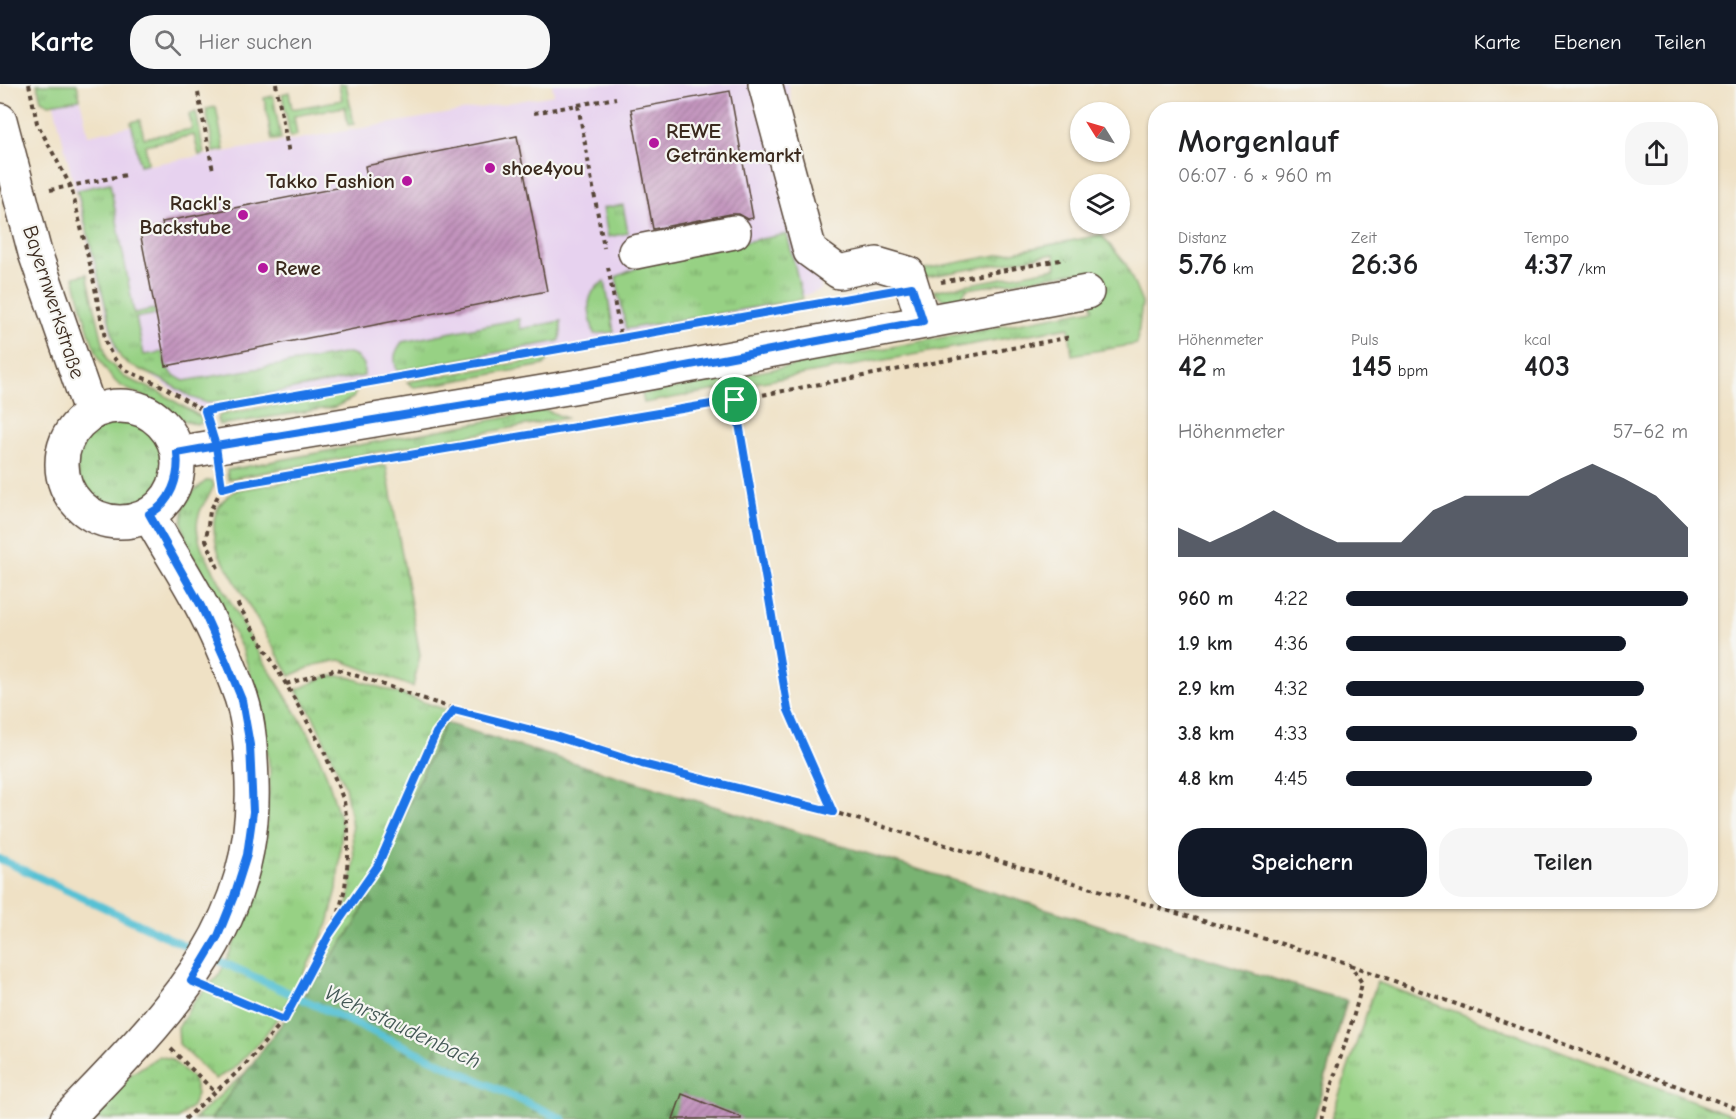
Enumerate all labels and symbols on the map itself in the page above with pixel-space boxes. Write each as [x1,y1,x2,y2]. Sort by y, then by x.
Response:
north arrow [1070,102,1130,162]
place label: REWE Getränkemarkt [666,119,802,167]
marker: REWE Getränkemarkt [647,136,661,150]
place label: shoe4you [502,156,584,180]
marker: shoe4you [483,161,497,175]
place label: Takko Fashion [266,169,395,193]
marker: Takko Fashion [400,174,414,188]
place label: Rackl's Backstube [139,191,231,239]
marker: Rackl's Backstube [236,208,250,222]
street label: Bayernwerkstraße [18,222,90,382]
place label: Rewe [275,256,321,280]
marker: Rewe [256,261,270,275]
pin [709,374,760,425]
water label: Wehrstaudenbach [321,979,485,1074]

